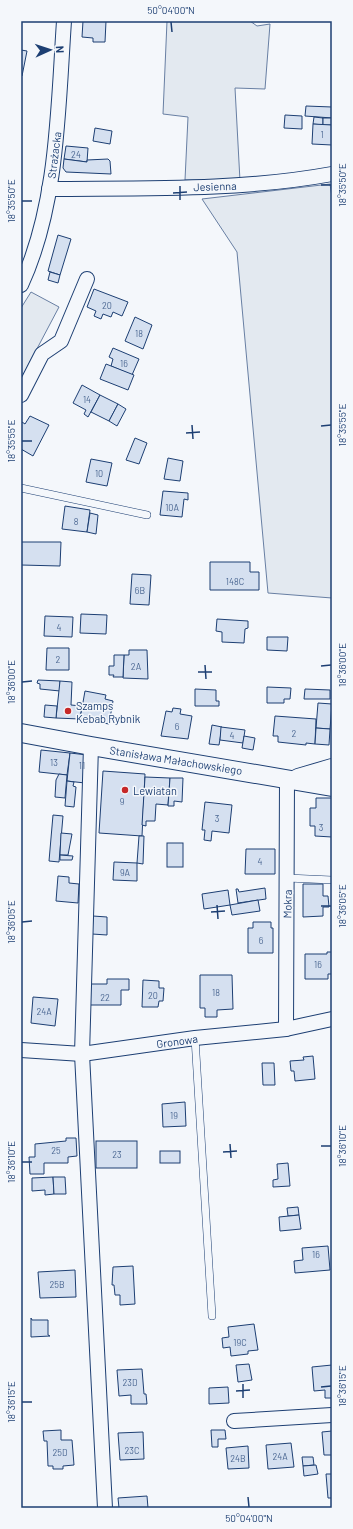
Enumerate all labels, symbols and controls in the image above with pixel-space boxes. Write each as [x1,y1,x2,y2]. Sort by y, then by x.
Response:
text: 50°04'00"N [147,4,195,16]
north arrow [30,30,70,70]
text: N [54,45,67,53]
house number: 1 [320,129,324,140]
street label: Strażacka [45,131,63,179]
house number: 24 [71,149,81,160]
text: 18°35'50"E [336,163,348,207]
text: 18°35'50"E [5,179,17,223]
street label: Jesienna [193,179,237,193]
house number: 20 [102,300,112,311]
house number: 18 [135,328,143,339]
house number: 16 [120,358,128,369]
house number: 14 [83,394,91,405]
text: 18°35'55"E [336,403,348,447]
text: 18°35'55"E [5,419,17,463]
house number: 10 [95,468,103,479]
house number: 10A [165,502,179,513]
house number: 8 [74,516,79,527]
house number: 148C [226,576,244,587]
house number: 6B [135,585,145,596]
house number: 4 [57,622,62,633]
text: 18°36'00"E [336,643,348,687]
house number: 2 [56,654,61,665]
text: 18°36'00"E [5,660,17,704]
house number: 2A [131,661,142,672]
place label: Szamps Kebab Rybnik [76,699,141,725]
marker: Szamps Kebab Rybnik [63,706,73,716]
house number: 6 [175,721,180,732]
house number: 2 [292,728,297,739]
house number: 4 [230,730,235,741]
street label: Stanisława Małachowskiego [109,743,243,777]
house number: 13 [50,757,58,768]
house number: 11 [79,760,85,771]
place label: Lewiatan [133,784,177,797]
marker: Lewiatan [120,785,130,795]
house number: 9 [120,796,125,807]
house number: 3 [215,813,220,824]
house number: 3 [319,822,324,833]
house number: 4 [258,856,263,867]
house number: 9A [120,867,131,878]
text: 18°36'05"E [336,884,348,928]
street label: Mokra [280,889,294,919]
text: 18°36'05"E [5,900,17,944]
house number: 6 [259,935,264,946]
house number: 16 [314,959,322,970]
house number: 18 [212,987,220,998]
house number: 20 [148,990,158,1001]
house number: 22 [100,992,110,1003]
house number: 24A [36,1006,52,1017]
street label: Gronowa [155,1032,199,1050]
house number: 19 [170,1110,178,1121]
text: 18°36'10"E [336,1125,348,1167]
text: 18°36'10"E [5,1141,17,1183]
house number: 25 [51,1145,61,1156]
house number: 23 [112,1149,122,1160]
house number: 16 [312,1249,320,1260]
house number: 25B [49,1279,65,1290]
house number: 19C [233,1337,247,1348]
text: 18°36'15"E [336,1365,348,1407]
house number: 23D [123,1377,137,1388]
text: 18°36'15"E [5,1381,17,1423]
house number: 23C [125,1445,139,1456]
house number: 25D [52,1447,68,1458]
house number: 24A [272,1451,288,1462]
house number: 24B [230,1453,246,1464]
text: 50°04'00"N [225,1512,273,1524]

